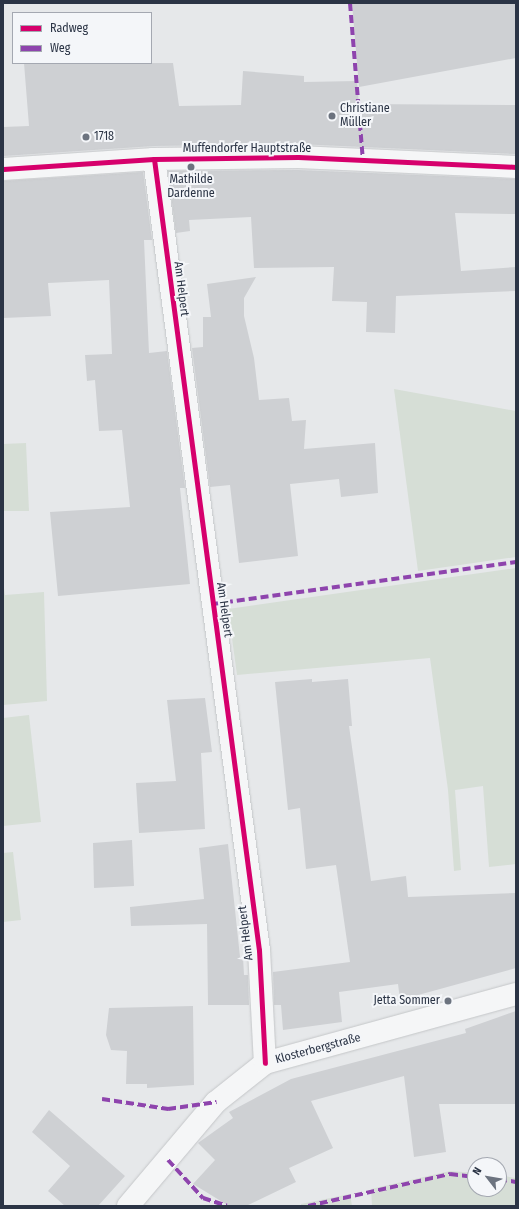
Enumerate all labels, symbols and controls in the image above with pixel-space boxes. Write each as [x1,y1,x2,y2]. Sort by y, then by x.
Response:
legend [12,12,152,64]
text: Radweg [50,21,88,35]
text: Weg [50,41,70,55]
place label: Christiane Müller [340,102,390,130]
marker: Christiane Müller [327,111,337,121]
place label: 1718 [94,130,114,144]
marker: 1718 [81,132,91,142]
street label: Muffendorfer Hauptstraße [183,142,311,156]
marker: Mathilde Dardenne [186,162,196,172]
place label: Mathilde Dardenne [167,173,215,201]
street label: Am Helpert [170,261,192,317]
street label: Am Helpert [213,582,235,638]
street label: Am Helpert [235,905,257,961]
place label: Jetta Sommer [373,994,440,1008]
marker: Jetta Sommer [443,996,453,1006]
street label: Klosterbergstraße [274,1031,362,1067]
north arrow [467,1157,507,1197]
text: N [470,1165,484,1177]

